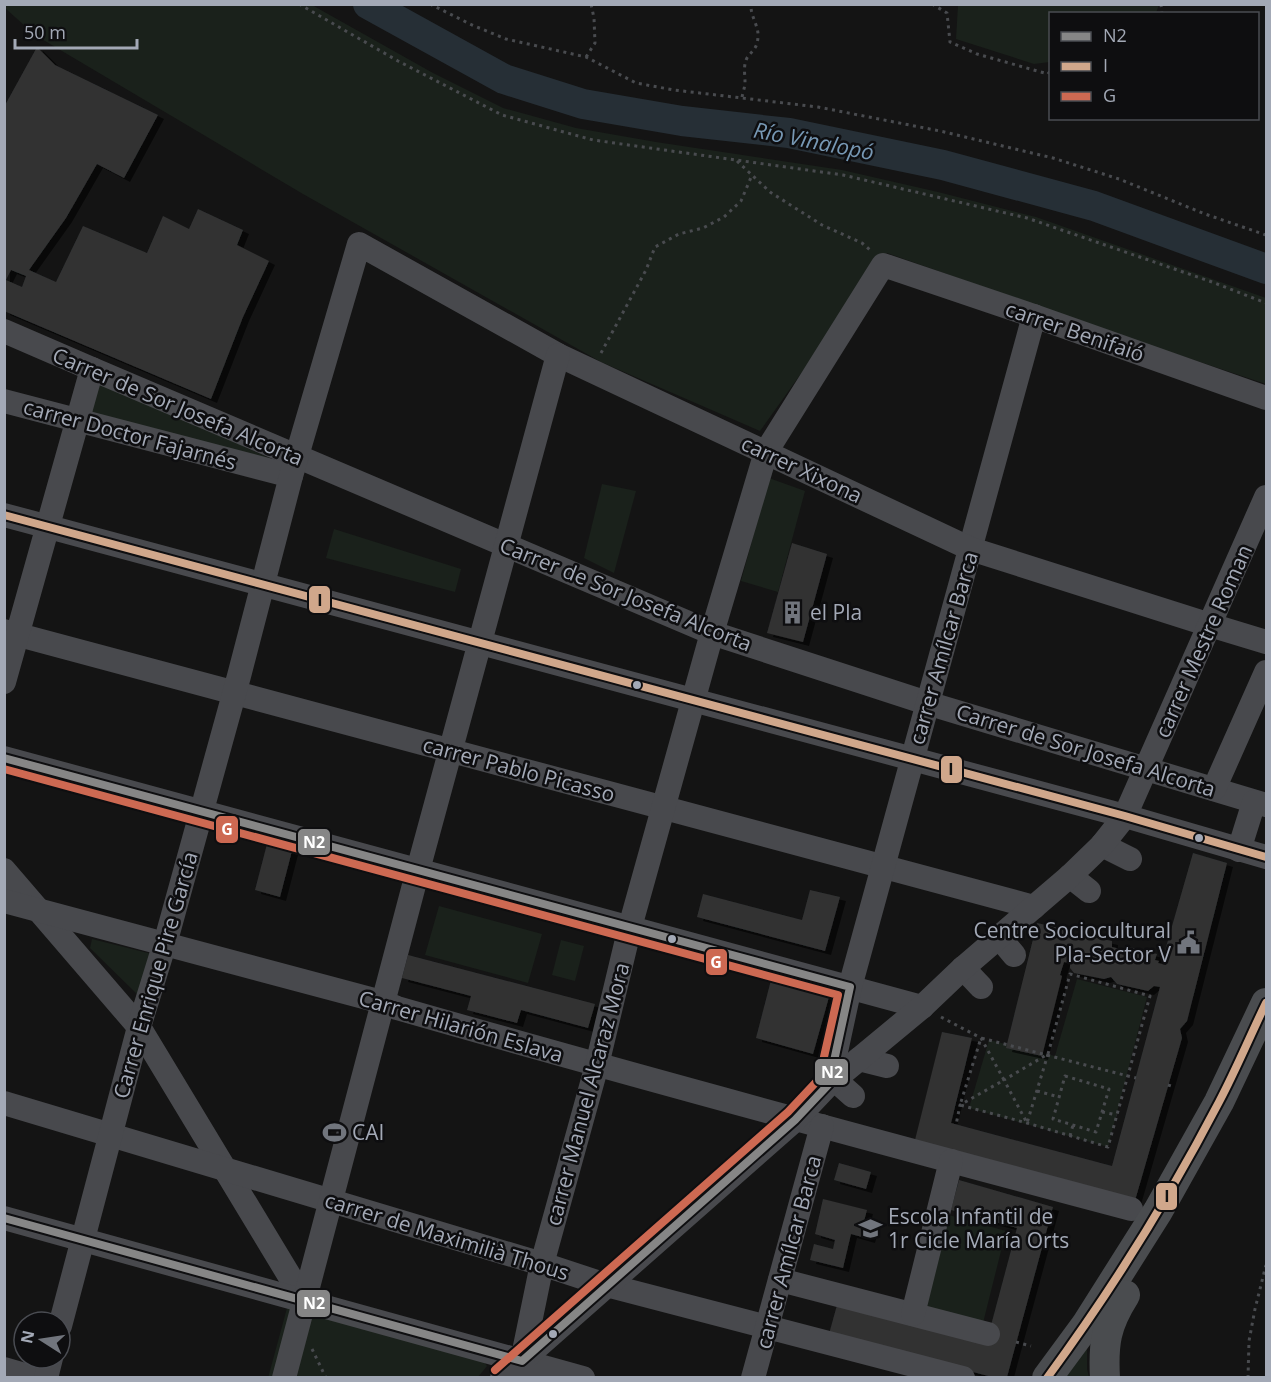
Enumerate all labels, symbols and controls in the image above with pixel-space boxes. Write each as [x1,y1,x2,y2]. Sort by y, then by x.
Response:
scale bar [15,12,136,50]
legend [1049,12,1259,120]
text: 50 m [24,20,66,44]
text: N2 [1103,23,1127,47]
text: I [1103,53,1108,77]
text: G [1103,83,1116,107]
water label: Río Vinalopó [751,114,877,166]
street label: carrer Benifaió [1002,294,1148,368]
street label: Carrer de Sor Josefa Alcorta [49,340,307,472]
street label: carrer Doctor Fajarnés [20,392,240,476]
street label: carrer Xixona [737,429,867,509]
street label: Carrer de Sor Josefa Alcorta [496,531,756,657]
street label: carrer Mestre Roman [1148,540,1258,742]
street label: carrer Amílcar Barca [902,548,984,748]
line badge: I [308,585,331,614]
text: I [317,589,323,611]
place label: el Pla [810,598,862,626]
building icon: el Pla [779,599,805,625]
unlabelled marker [631,679,643,691]
street label: Carrer de Sor Josefa Alcorta [953,697,1219,803]
street label: carrer Pablo Picasso [420,730,618,808]
line badge: I [940,755,963,784]
text: I [948,758,954,780]
line badge: G [215,815,239,844]
text: G [221,818,233,840]
line badge: N2 [297,828,331,856]
text: N2 [303,831,325,853]
unlabelled marker [1193,832,1205,844]
street label: Carrer Enrique Pire García [106,848,204,1102]
place label: Centre Sociocultural Pla-Sector V [973,916,1171,968]
public building icon: Centre Sociocultural Pla-Sector V [1176,929,1202,955]
unlabelled marker [666,933,678,945]
line badge: G [705,948,728,976]
text: G [710,951,722,973]
street label: carrer Manuel Alcaraz Mora [538,959,636,1229]
street label: Carrer Hilarión Eslava [356,983,566,1069]
line badge: N2 [814,1058,849,1086]
text: N2 [821,1061,843,1083]
place label: CAI [352,1118,384,1146]
sports icon: CAI [321,1119,347,1145]
street label: carrer Amílcar Barca [749,1152,827,1352]
line badge: I [1155,1182,1178,1211]
street label: carrer de Maximilià Thous [321,1185,573,1287]
text: I [1164,1185,1170,1207]
place label: Escola Infantil de 1r Cicle María Orts [888,1202,1069,1254]
school or university icon: Escola Infantil de 1r Cicle María Orts [857,1215,883,1241]
line badge: N2 [296,1289,331,1318]
text: N2 [303,1292,325,1314]
north arrow [12,1310,72,1370]
text: N [15,1328,39,1346]
unlabelled marker [547,1328,559,1340]

